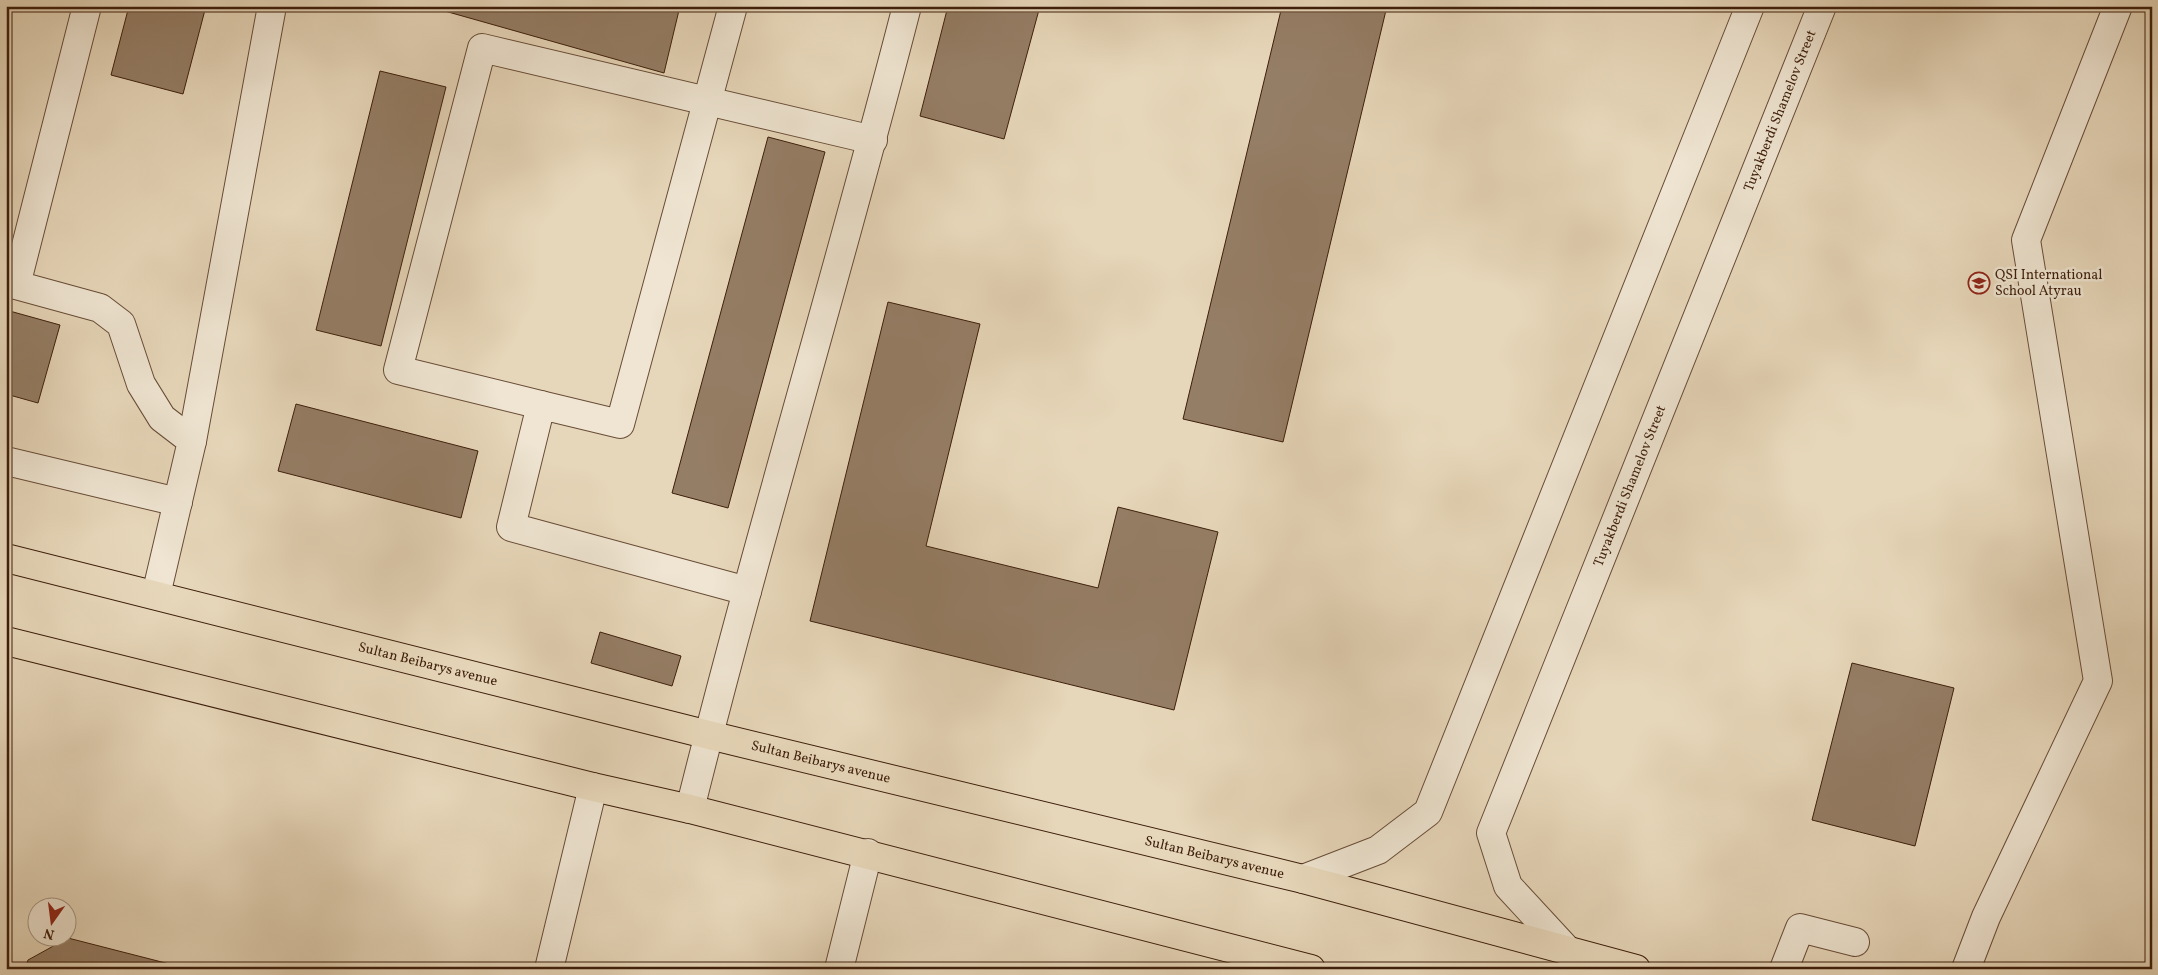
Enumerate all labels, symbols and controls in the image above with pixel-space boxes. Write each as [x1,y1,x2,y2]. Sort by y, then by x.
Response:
street label: Tuyakberdi Shamelov Street [1739,27,1821,194]
place label: QSI International School Atyrau [1995,266,2103,301]
school or university icon: QSI International School Atyrau [1967,271,1991,295]
street label: Tuyakberdi Shamelov Street [1589,402,1671,569]
street label: Sultan Beibarys avenue [356,638,500,691]
street label: Sultan Beibarys avenue [749,736,893,788]
street label: Sultan Beibarys avenue [1143,831,1286,884]
north arrow [28,898,78,948]
text: N [42,923,56,944]

